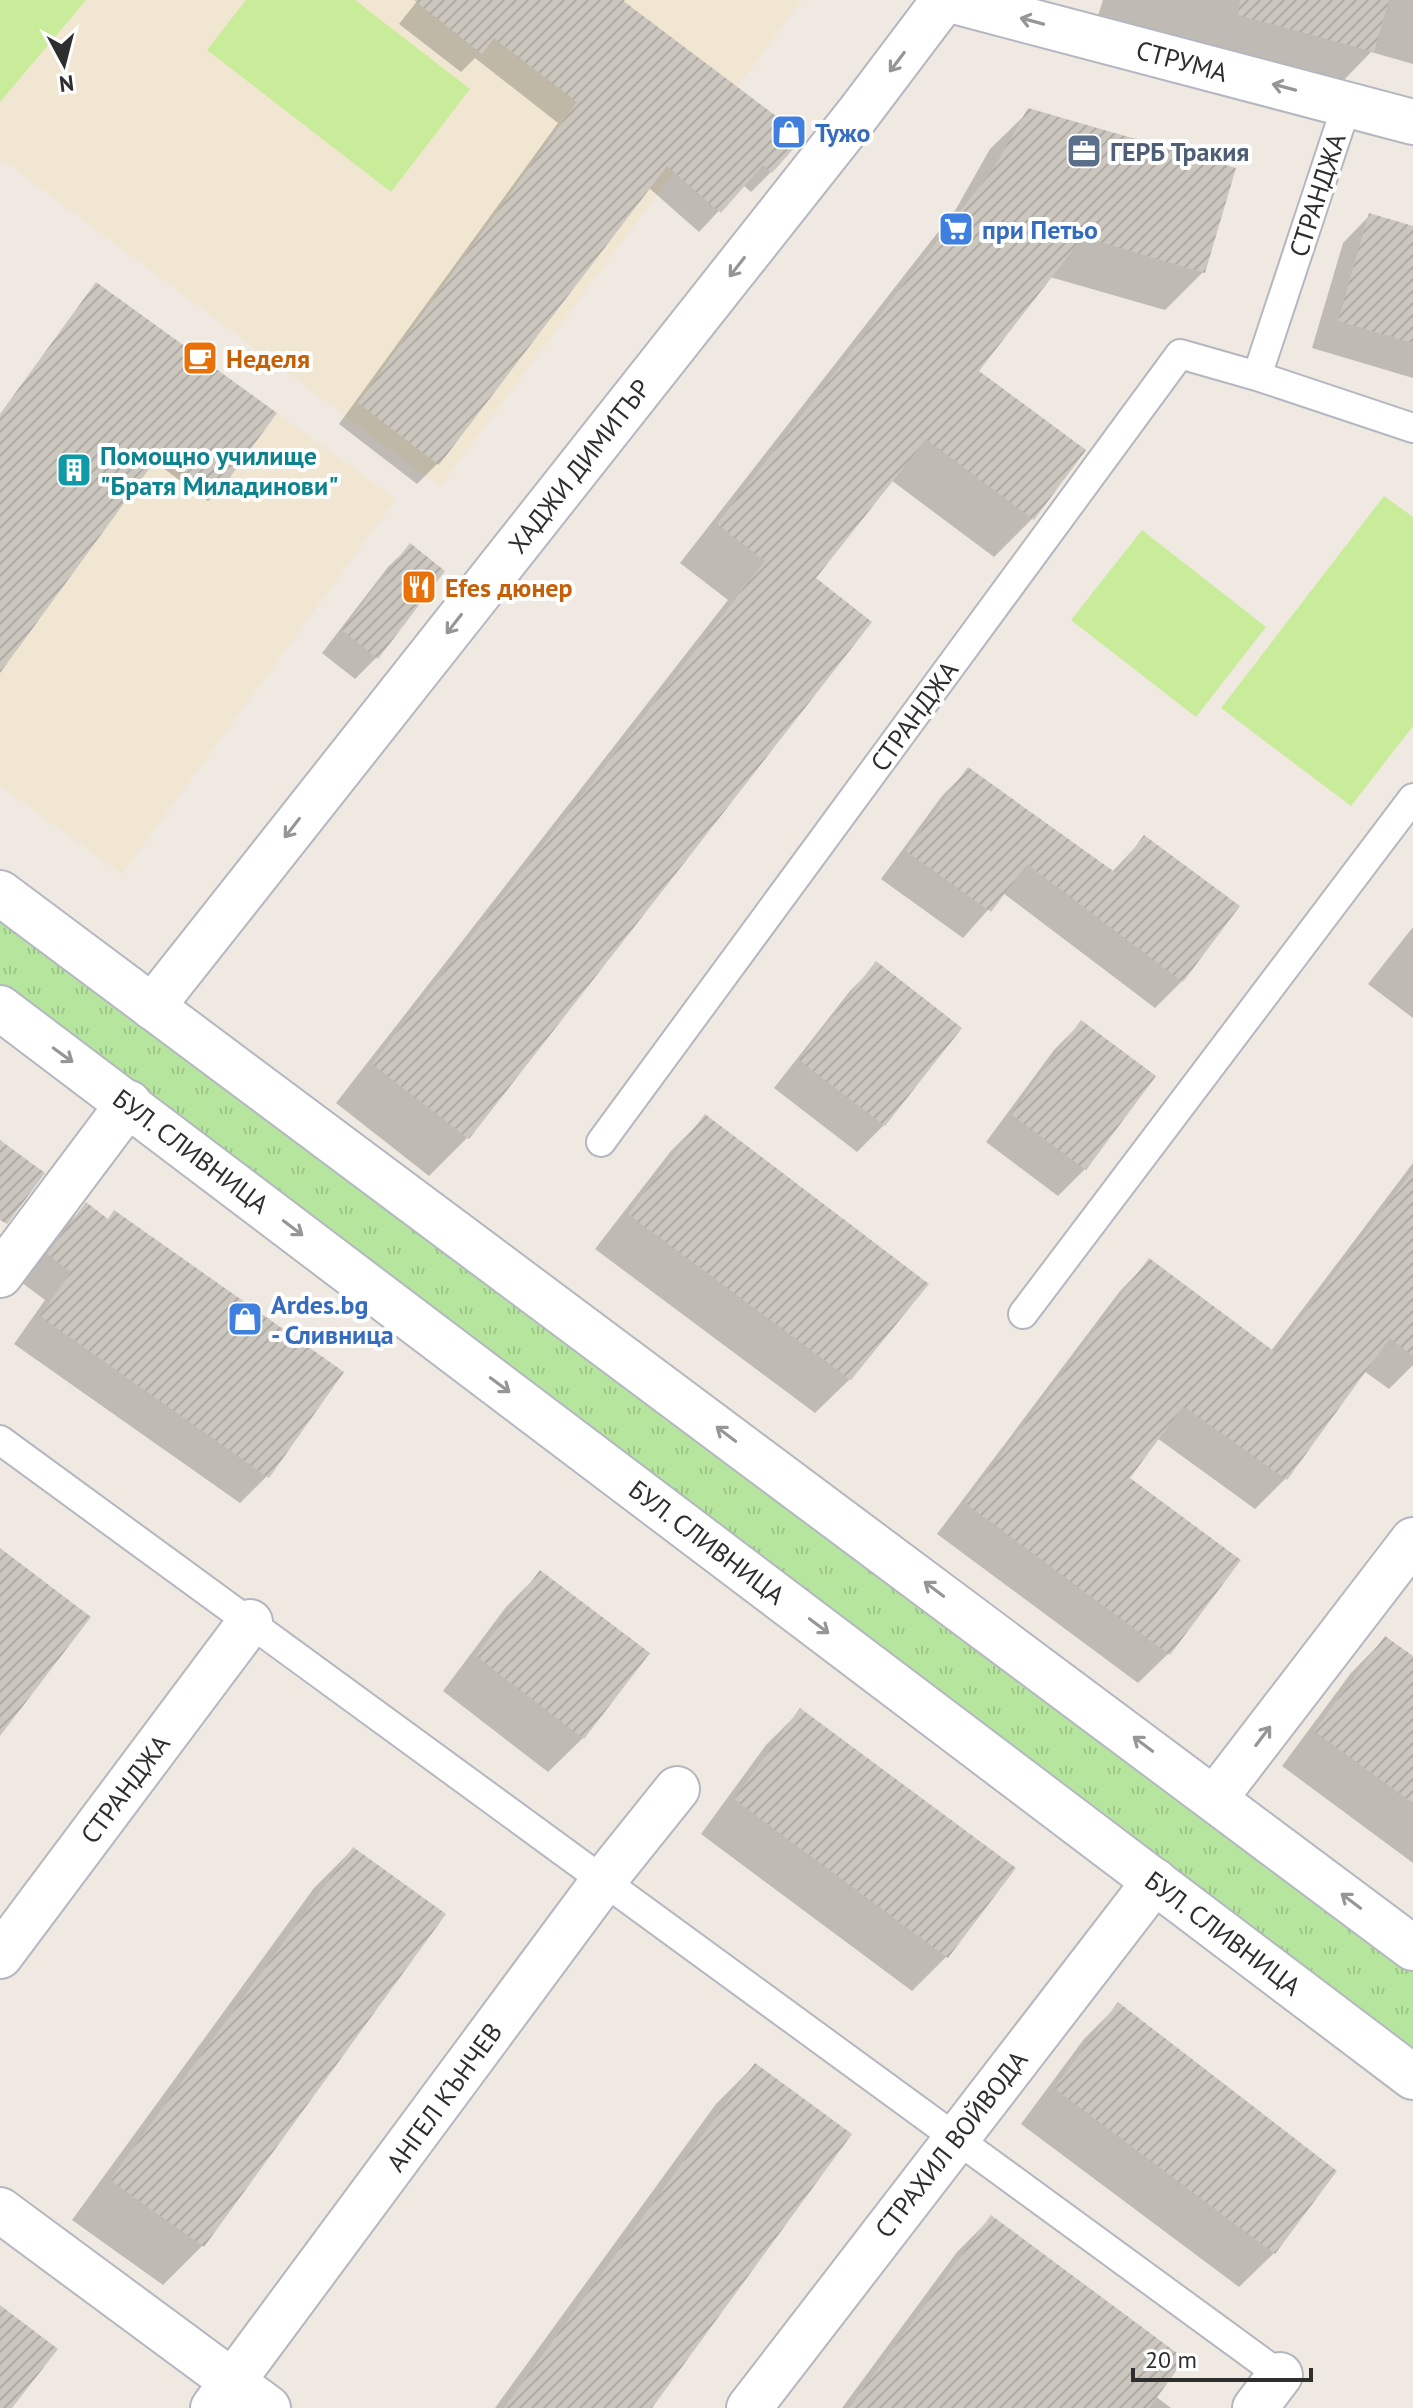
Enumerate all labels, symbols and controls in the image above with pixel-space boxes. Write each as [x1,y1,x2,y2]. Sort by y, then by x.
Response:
one-way arrow [1020,13,1046,28]
north arrow [24,24,104,104]
street label: СТРУМА [1133,33,1231,89]
one-way arrow [889,51,906,72]
text: N [58,69,75,99]
one-way arrow [1271,79,1297,94]
shop icon: Тужо [770,113,808,151]
place label: Тужо [815,116,871,149]
street label: СТРАНДЖА [1282,129,1352,261]
office icon: ГЕРБ Тракия [1065,132,1103,170]
place label: ГЕРБ Тракия [1110,135,1249,168]
supermarket icon: при Петьо [937,210,975,248]
place label: при Петьо [982,213,1098,246]
one-way arrow [728,256,746,277]
cafe icon: Неделя [181,339,219,377]
place label: Неделя [226,342,310,375]
street label: ХАДЖИ ДИМИТЪР [501,372,657,560]
place label: Помощно училище "Братя Миладинови" [100,439,339,502]
building icon: Помощно училище "Братя Миладинови" [55,451,93,489]
restaurant icon: Efes дюнер [400,568,438,606]
place label: Efes дюнер [445,571,573,604]
one-way arrow [445,613,462,634]
street label: СТРАНДЖА [863,654,965,778]
one-way arrow [284,817,301,838]
one-way arrow [51,1046,73,1063]
street label: БУЛ. СЛИВНИЦА [106,1082,276,1220]
one-way arrow [282,1219,303,1236]
place label: Ardes.bg - Сливница [271,1288,394,1351]
shop icon: Ardes.bg - Сливница [226,1300,264,1338]
one-way arrow [489,1376,510,1393]
one-way arrow [716,1425,737,1442]
street label: БУЛ. СЛИВНИЦА [622,1473,792,1611]
one-way arrow [924,1581,946,1597]
one-way arrow [808,1618,829,1635]
one-way arrow [1254,1726,1271,1747]
street label: СТРАНДЖА [73,1728,177,1850]
one-way arrow [1133,1736,1154,1753]
street label: БУЛ. СЛИВНИЦА [1138,1864,1308,2002]
one-way arrow [1341,1892,1362,1909]
street label: АНГЕЛ КЪНЧЕВ [379,2016,509,2178]
street label: СТРАХИЛ ВОЙВОДА [868,2044,1034,2244]
scale bar [1133,2332,1311,2382]
text: 20 m [1145,2344,1197,2375]

